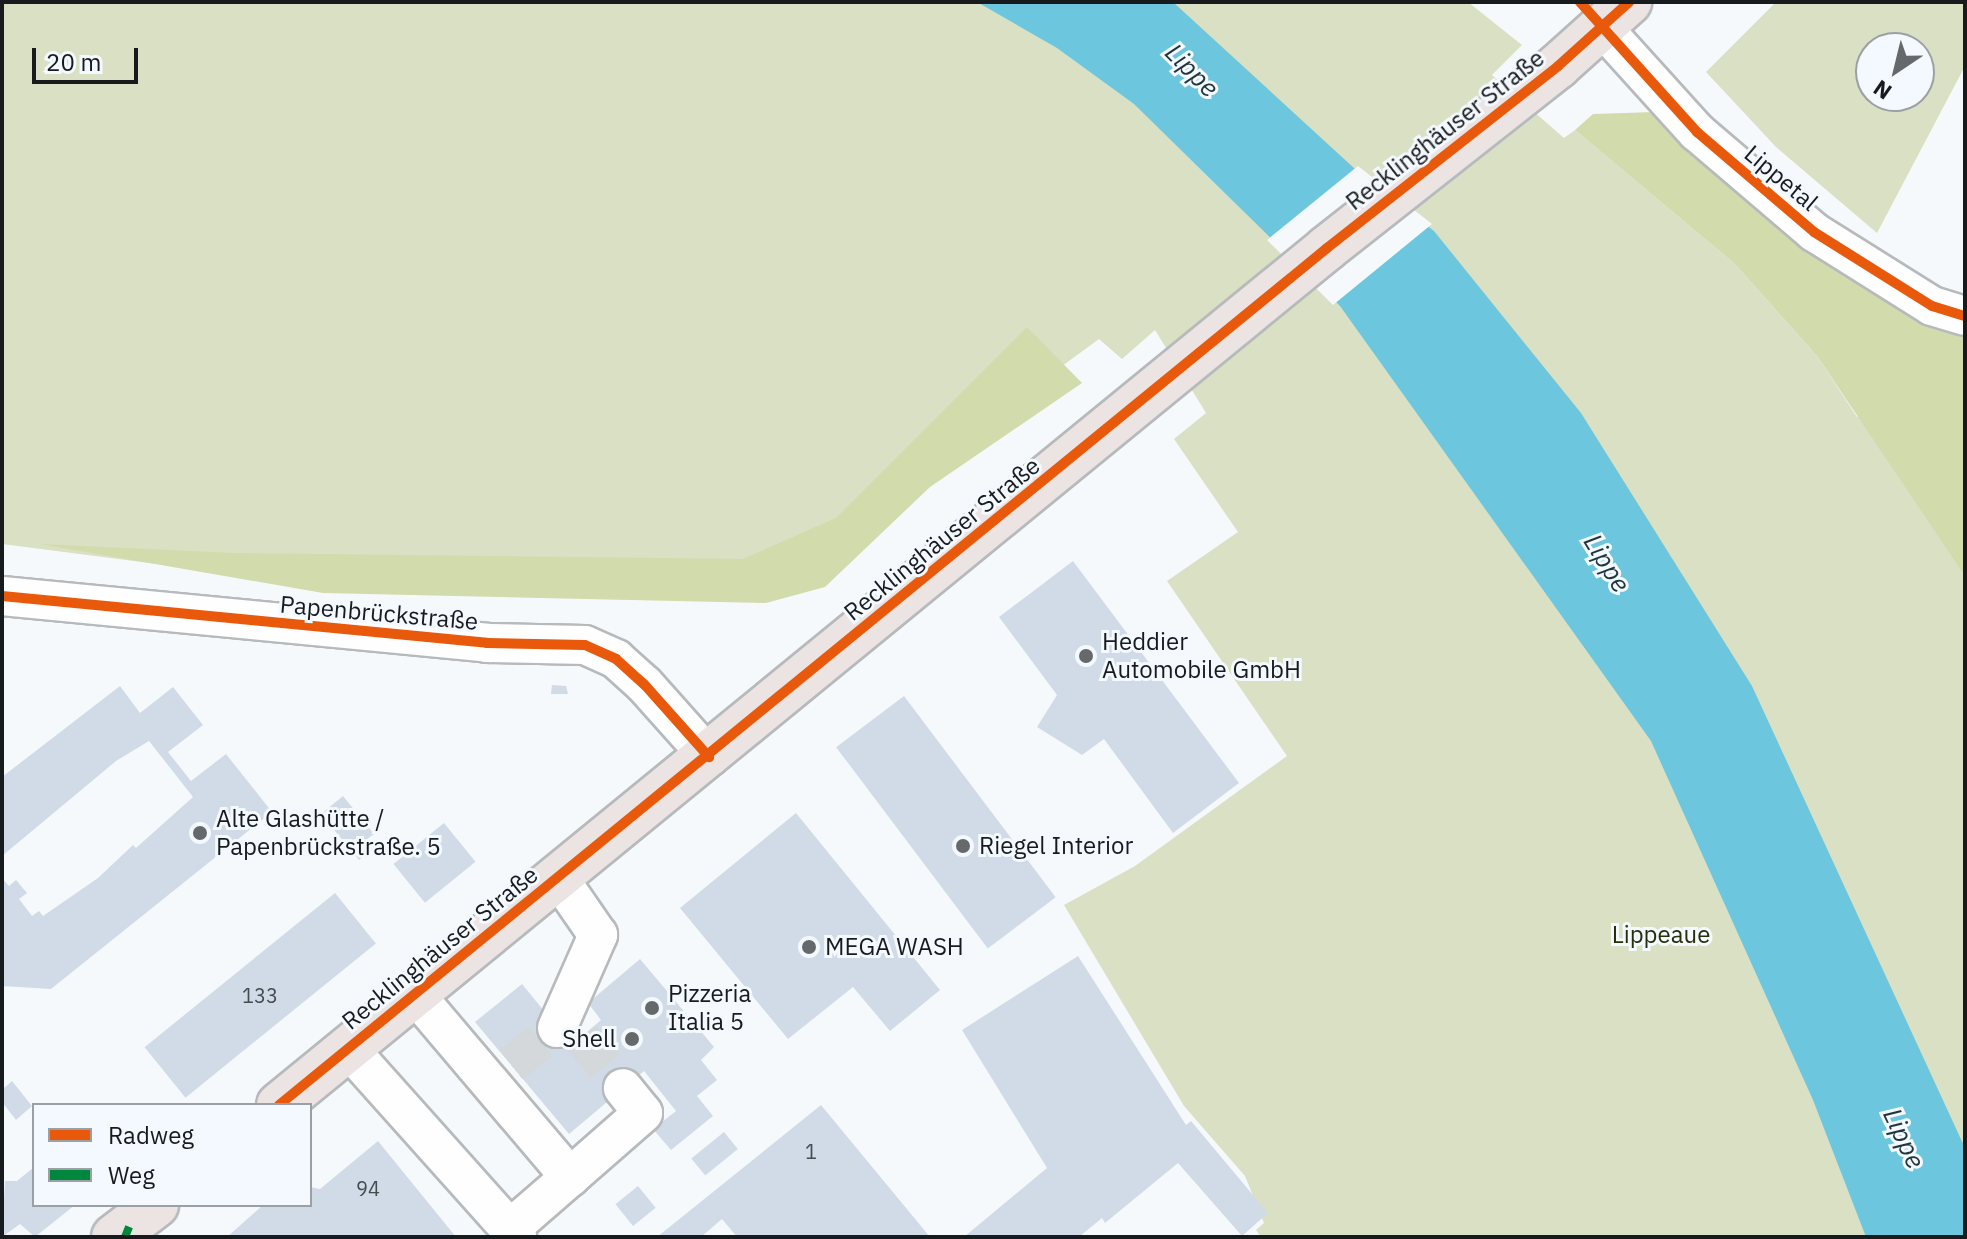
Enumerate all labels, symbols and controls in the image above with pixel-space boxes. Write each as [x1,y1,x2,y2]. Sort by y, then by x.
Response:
scale bar [36,32,142,82]
north arrow [1855,32,1935,112]
water label: Lippe [1159,37,1225,103]
street label: Recklinghäuser Straße [1340,44,1550,216]
text: 20 m [46,46,101,78]
text: N [1867,74,1897,107]
street label: Lippetal [1738,139,1824,217]
street label: Recklinghäuser Straße [838,451,1046,627]
water label: Lippe [1577,528,1637,598]
street label: Papenbrückstraße [279,590,479,636]
place label: Heddier Automobile GmbH [1102,628,1301,684]
marker: Heddier Automobile GmbH [1077,647,1095,665]
place label: Alte Glashütte / Papenbrückstraße. 5 [216,805,441,861]
marker: Alte Glashütte / Papenbrückstraße. 5 [191,824,209,842]
place label: Riegel Interior [979,832,1133,860]
marker: Riegel Interior [954,837,972,855]
street label: Recklinghäuser Straße [336,860,544,1036]
park label: Lippeaue [1612,921,1710,949]
place label: MEGA WASH [825,933,964,961]
marker: MEGA WASH [800,938,818,956]
place label: Pizzeria Italia 5 [668,980,751,1036]
house number: 133 [242,983,278,1007]
marker: Pizzeria Italia 5 [643,999,661,1017]
place label: Shell [562,1025,616,1053]
marker: Shell [623,1030,641,1048]
legend [32,1103,312,1207]
water label: Lippe [1877,1103,1931,1173]
text: Radweg [108,1119,194,1151]
house number: 1 [805,1139,817,1163]
text: Weg [108,1159,155,1191]
house number: 94 [356,1176,380,1200]

